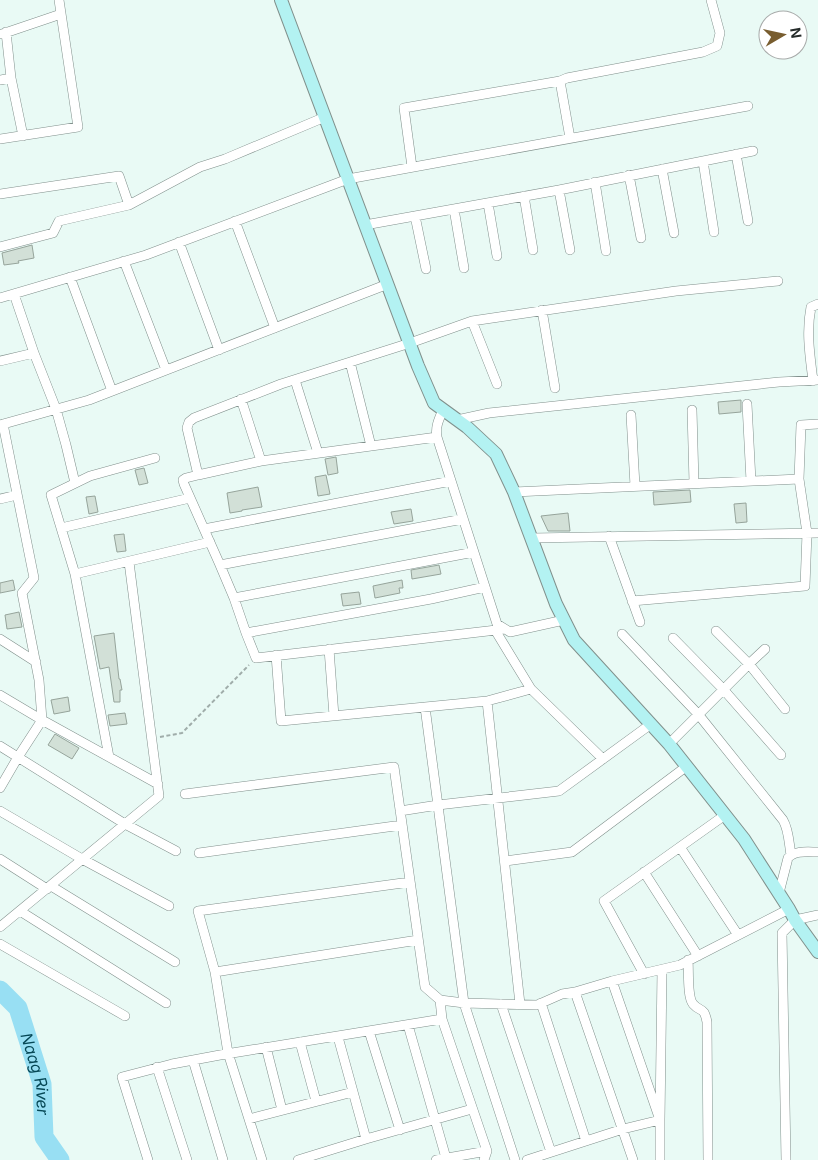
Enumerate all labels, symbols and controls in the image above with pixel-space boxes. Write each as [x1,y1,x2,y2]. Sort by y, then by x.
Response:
north arrow [758,10,808,60]
text: N [787,26,806,39]
water label: Naag River [16,1030,53,1116]

